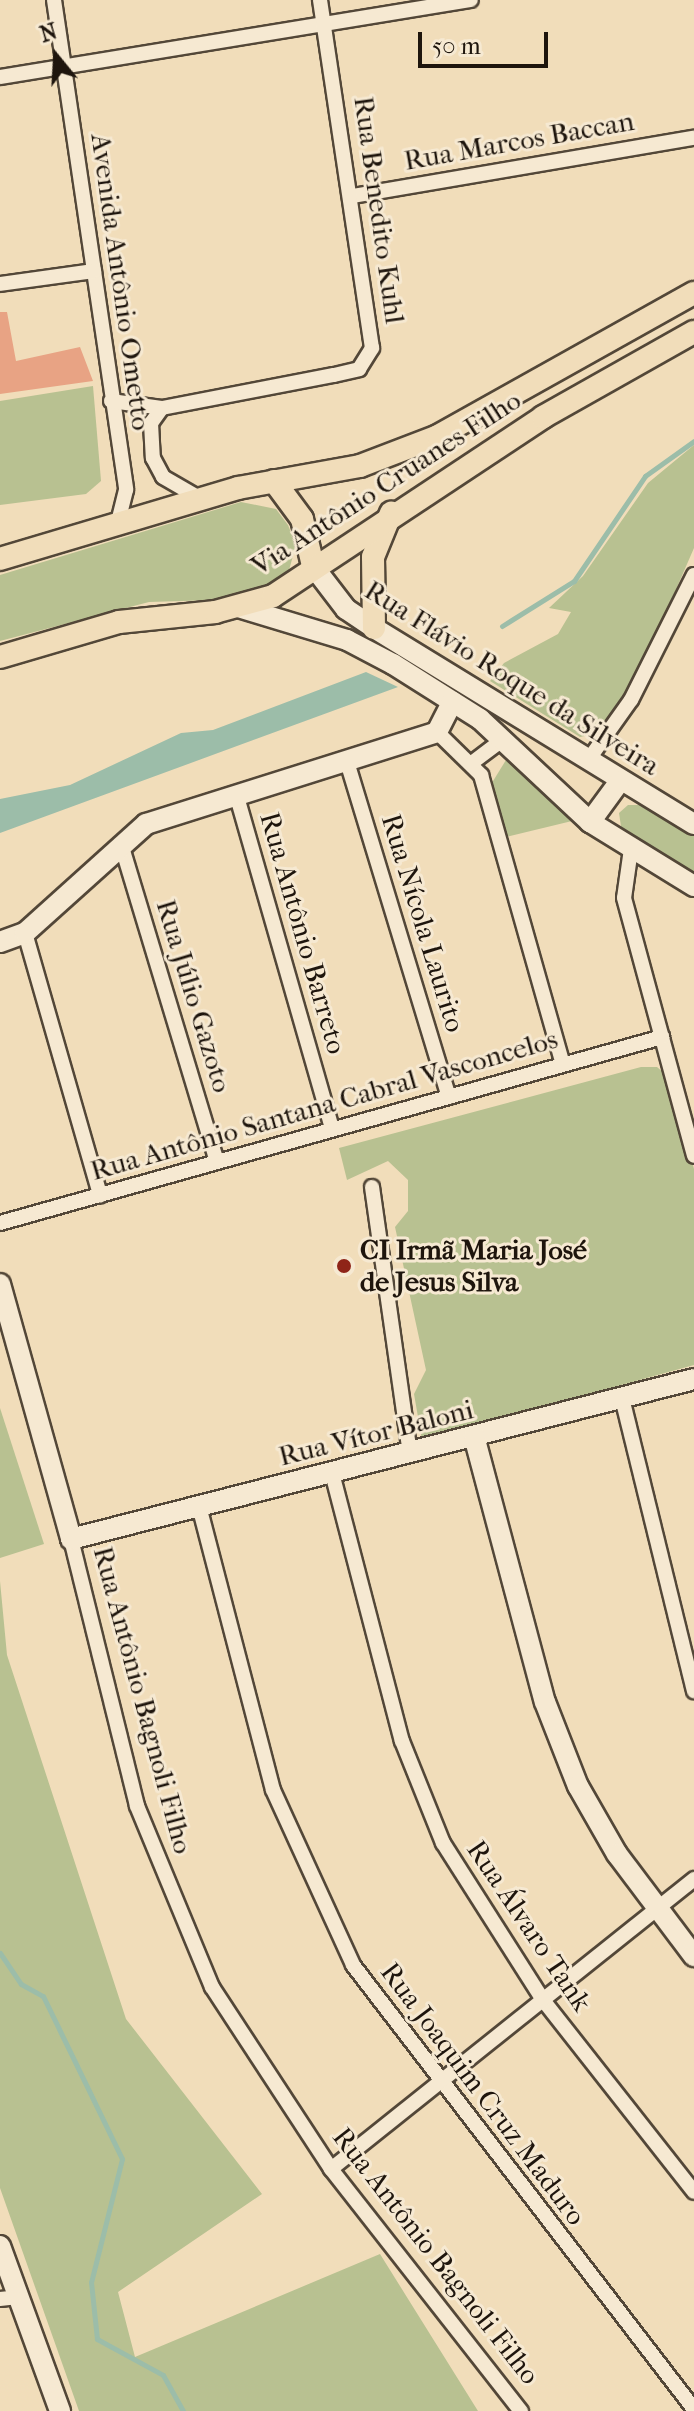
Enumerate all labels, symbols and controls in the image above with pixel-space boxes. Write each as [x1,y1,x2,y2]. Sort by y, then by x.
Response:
north arrow [16,16,96,96]
scale bar [422,16,552,66]
text: N [37,18,61,48]
text: 50 m [432,32,481,60]
street label: Rua Benedito Kuhl [346,94,412,326]
street label: Rua Marcos Baccan [401,104,637,178]
street label: Avenida Antônio Ometto [84,131,158,433]
street label: Via Antônio Cruanes Filho [245,383,527,583]
street label: Rua Flávio Roque da Silveira [358,573,666,783]
street label: Rua Antônio Barreto [252,808,354,1058]
street label: Rua Nícola Laurito [374,810,472,1036]
street label: Rua Júlio Gazoto [149,895,239,1097]
street label: Rua Antônio Santana Cabral Vasconcelos [87,1022,561,1188]
place label: CI Irmã Maria José de Jesus Silva [360,1233,587,1299]
marker: CI Irmã Maria José de Jesus Silva [335,1257,353,1275]
street label: Rua Vítor Baloni [275,1393,477,1473]
street label: Rua Antônio Bagnoli Filho [86,1543,200,1857]
street label: Rua Álvaro Tank [459,1834,599,2018]
street label: Rua Joaquim Cruz Maduro [373,1956,593,2232]
street label: Rua Antônio Bagnoli Filho [325,2121,547,2391]

